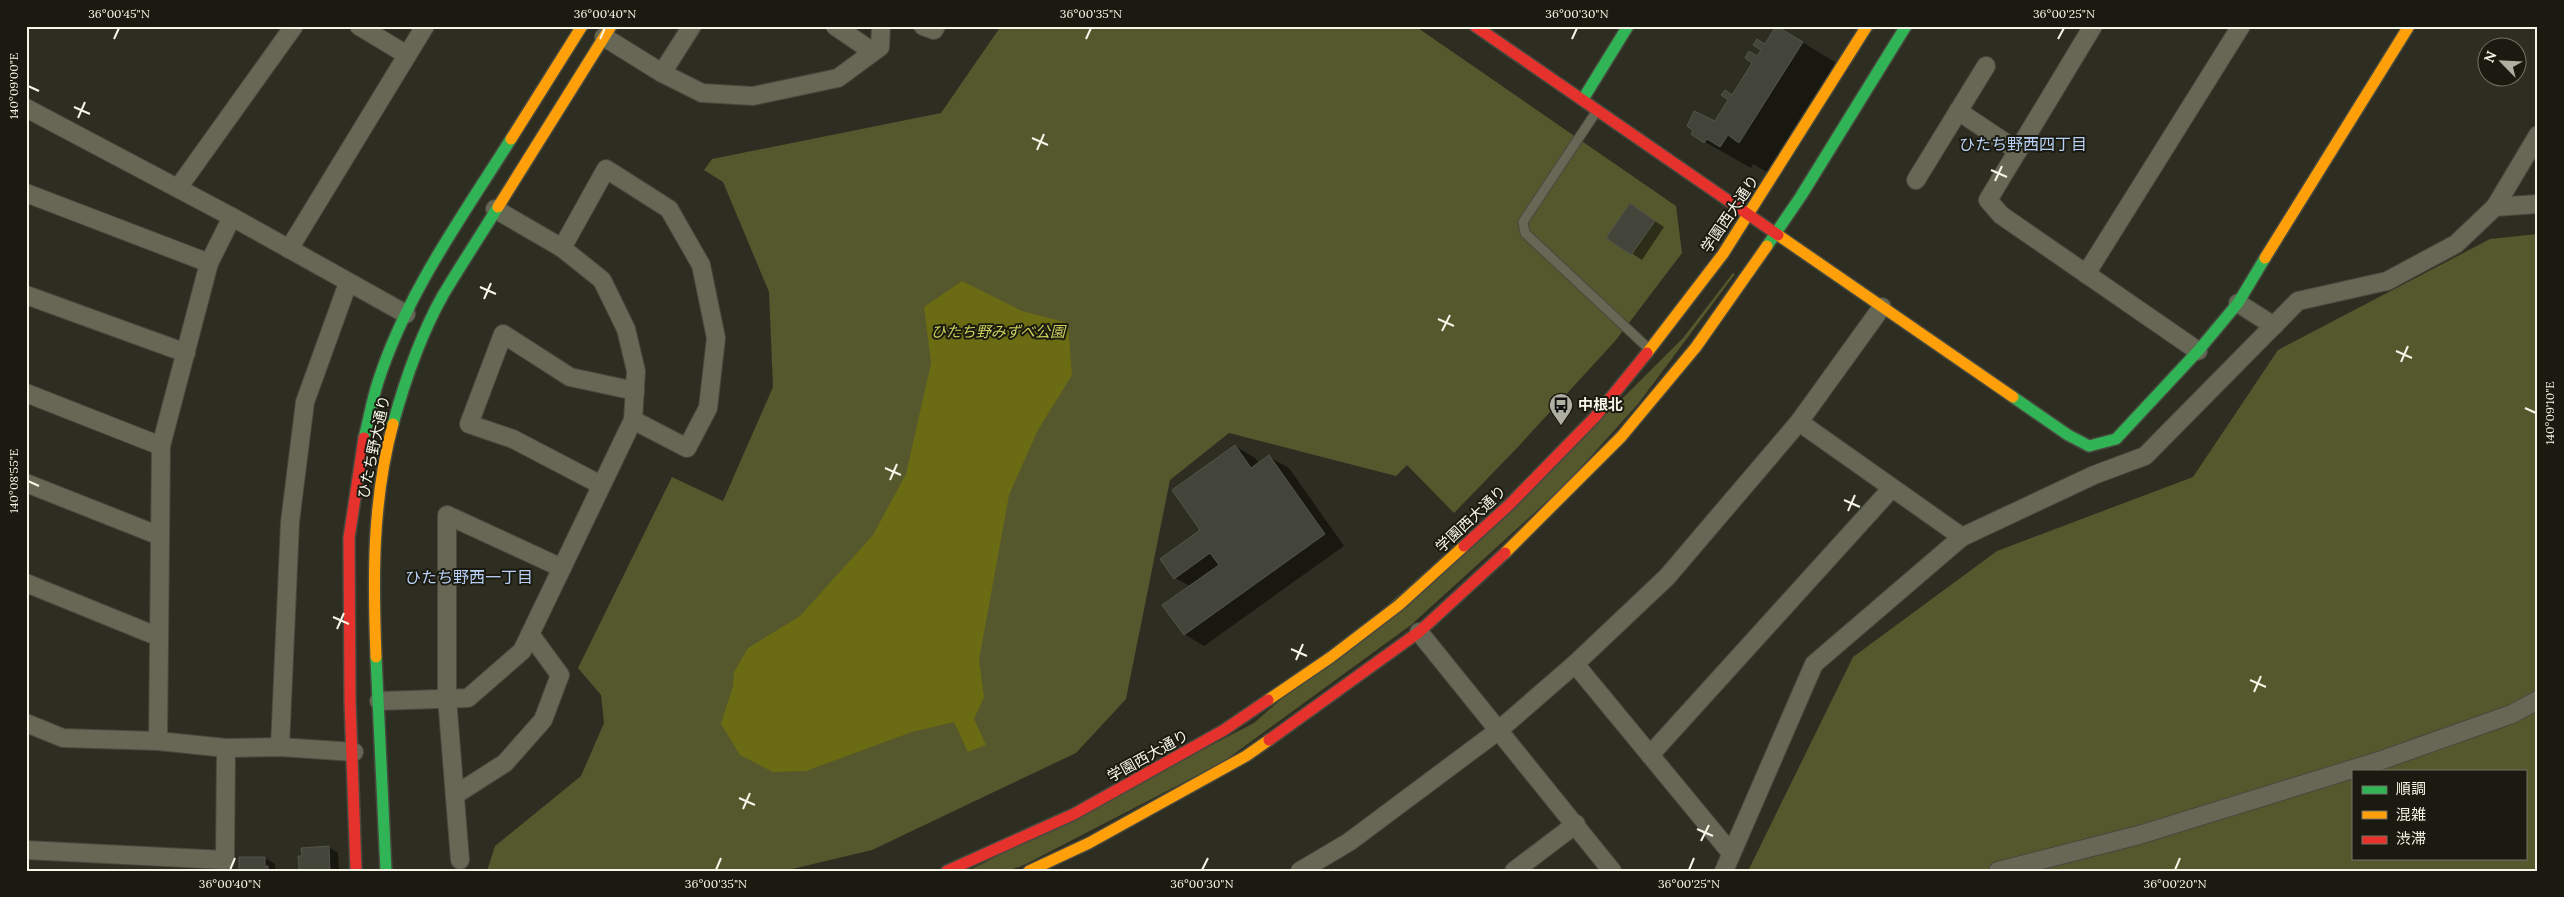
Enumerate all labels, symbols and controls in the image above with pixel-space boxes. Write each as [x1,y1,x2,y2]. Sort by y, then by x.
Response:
text: 36°00'45"N [88,6,150,21]
text: 36°00'40"N [574,6,636,21]
text: 36°00'35"N [1060,6,1122,21]
text: 36°00'30"N [1545,6,1609,21]
text: 36°00'25"N [2033,6,2095,21]
north arrow [2476,38,2526,88]
text: N [2480,48,2501,65]
text: 140°09'00"E [6,53,21,119]
district label: ひたち野西四丁目 [1959,134,2087,154]
street label: 学園西大通り [1697,171,1763,256]
park label: ひたち野みずべ公園 [931,322,1067,341]
text: 140°09'10"E [2542,381,2557,445]
bus stop icon: 中根北 [1548,392,1574,426]
street label: ひたち野大通り [353,394,394,500]
place label: 中根北 [1578,395,1623,414]
text: 140°08'55"E [6,449,21,513]
street label: 学園西大通り [1431,481,1510,556]
district label: ひたち野西一丁目 [405,567,533,587]
street label: 学園西大通り [1104,725,1192,786]
legend [2352,770,2526,860]
text: 順調 [2396,779,2426,798]
text: 混雑 [2396,805,2426,824]
text: 渋滞 [2396,829,2426,848]
text: 36°00'40"N [199,876,261,891]
text: 36°00'35"N [685,876,747,891]
text: 36°00'30"N [1170,876,1234,891]
text: 36°00'25"N [1658,876,1720,891]
text: 36°00'20"N [2143,876,2207,891]

